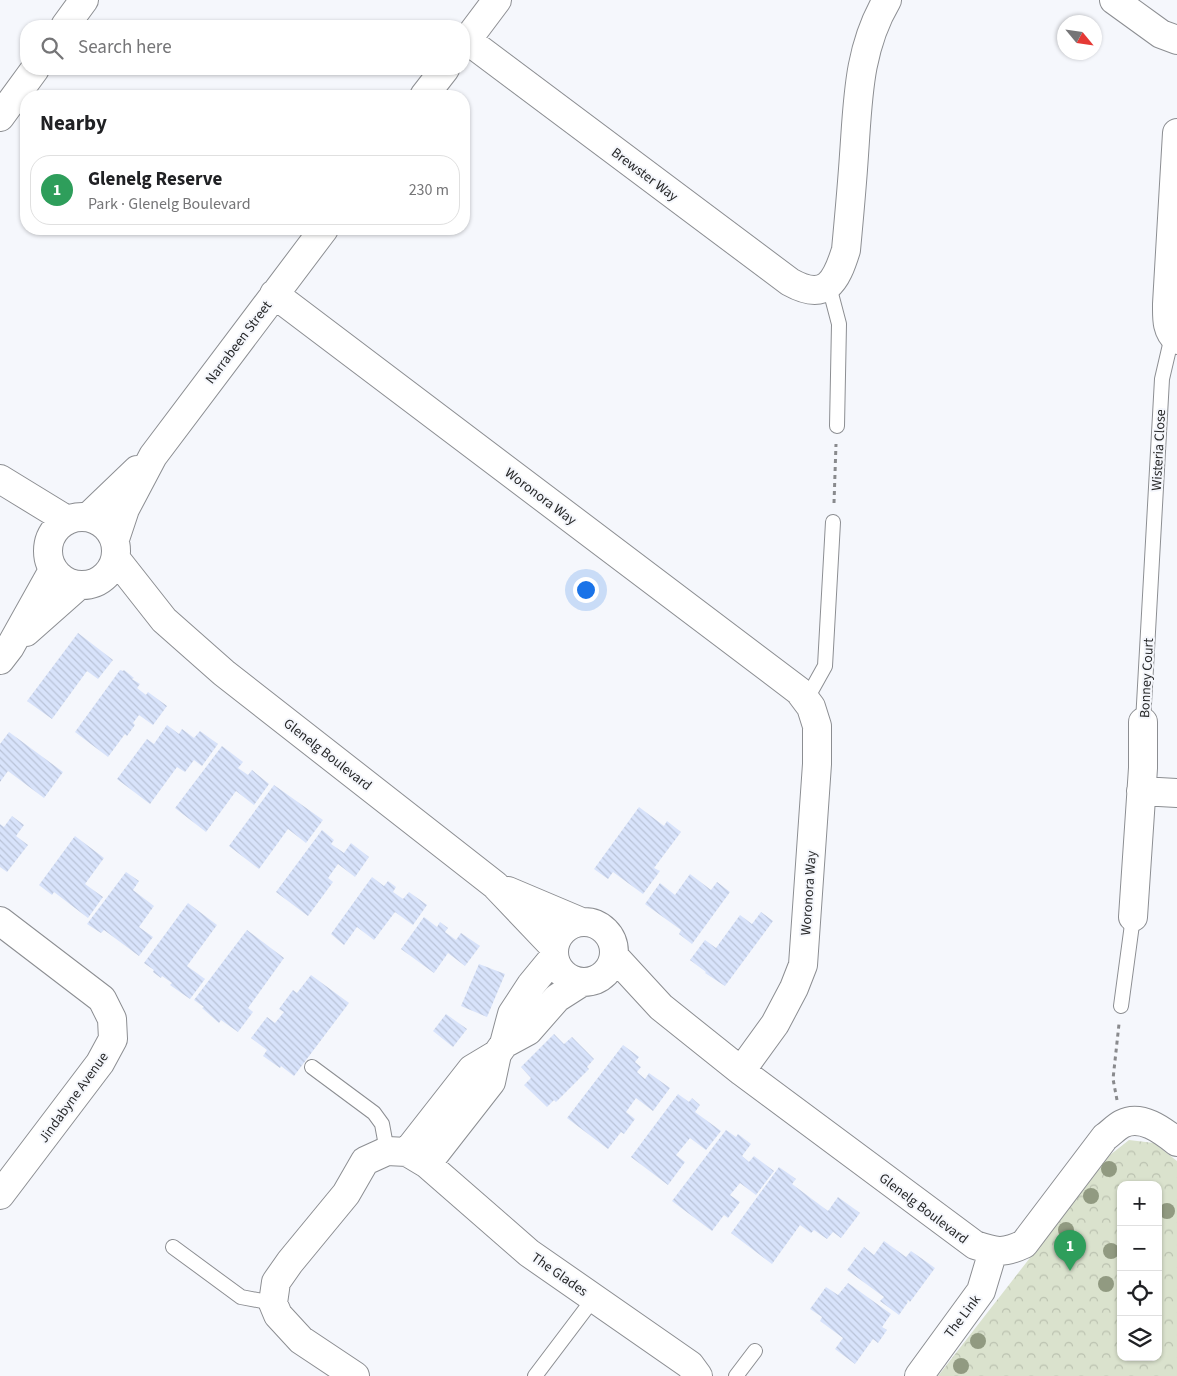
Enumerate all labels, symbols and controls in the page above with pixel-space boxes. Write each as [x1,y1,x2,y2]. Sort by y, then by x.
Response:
north arrow [1057,15,1102,60]
search box [20,20,470,75]
icon: search [38,34,66,62]
text: Search here [78,34,172,61]
text: Nearby [40,108,107,138]
street label: Brewster Way [607,143,682,207]
text: Glenelg Reserve [88,166,222,193]
text: 1 [53,179,61,201]
text: 230 m [409,179,449,201]
text: Park · Glenelg Boulevard [88,193,251,215]
street label: Narrabeen Street [201,297,277,388]
street label: Wisteria Close [1147,409,1171,491]
street label: Woronora Way [500,463,581,531]
your location [573,577,599,603]
street label: Bonney Court [1135,637,1159,719]
street label: Glenelg Boulevard [279,714,376,796]
street label: Woronora Way [796,850,822,936]
street label: Jindabyne Avenue [34,1048,113,1147]
street label: Glenelg Boulevard [875,1169,972,1249]
map controls [1117,1181,1162,1361]
button: + [1117,1181,1162,1226]
button: − [1117,1226,1162,1271]
pin: 1 [1054,1230,1086,1271]
street label: The Glades [527,1248,592,1302]
button: locate [1117,1271,1162,1316]
street label: The Link [940,1291,986,1342]
button: layers [1117,1316,1162,1361]

